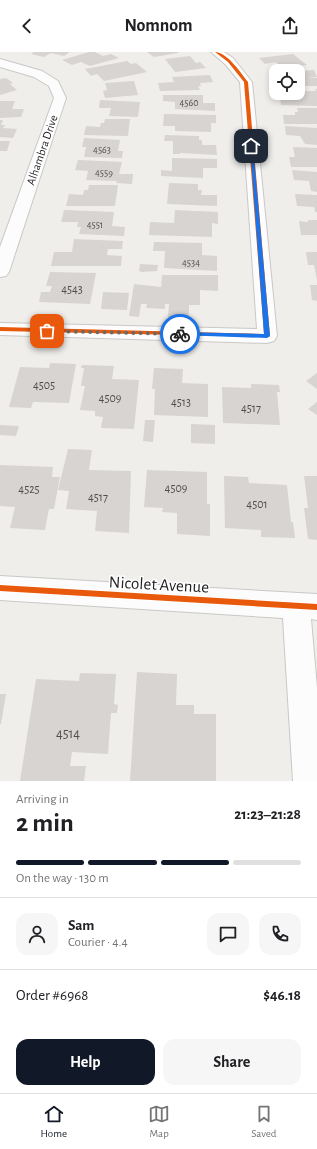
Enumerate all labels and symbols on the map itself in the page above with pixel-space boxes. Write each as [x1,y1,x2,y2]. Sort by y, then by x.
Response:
house number: 4560 [180,98,198,108]
street label: Alhambra Drive [24,113,60,187]
pin [234,129,268,163]
house number: 4563 [93,145,111,155]
house number: 4559 [95,168,113,178]
house number: 4551 [87,220,103,230]
house number: 4534 [182,258,200,268]
house number: 4543 [61,283,83,295]
pin [30,314,64,348]
courier [160,314,200,354]
house number: 4505 [33,379,55,391]
house number: 4509 [99,392,122,404]
house number: 4513 [171,396,191,408]
house number: 4517 [241,402,261,414]
house number: 4509 [165,482,188,494]
house number: 4525 [18,483,40,495]
house number: 4517 [88,491,108,503]
house number: 4501 [246,498,268,510]
street label: Nicolet Avenue [108,573,210,596]
house number: 4514 [56,727,80,741]

